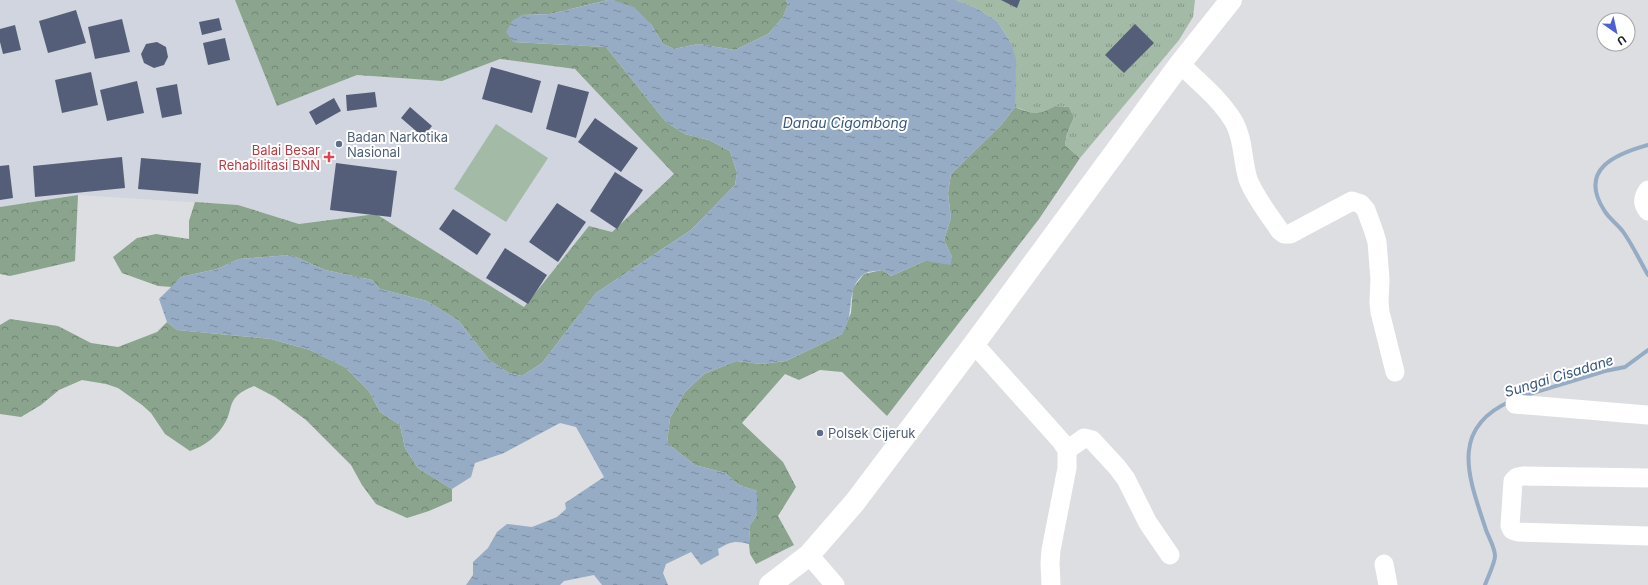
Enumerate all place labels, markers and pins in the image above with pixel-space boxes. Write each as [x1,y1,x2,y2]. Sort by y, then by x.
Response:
place label: Badan Narkotika Nasional [347,129,448,160]
marker: Badan Narkotika Nasional [334,139,344,149]
place label: Balai Besar Rehabilitasi BNN [218,142,320,173]
marker: Balai Besar Rehabilitasi BNN [323,151,335,163]
place label: Polsek Cijeruk [828,425,916,441]
marker: Polsek Cijeruk [815,428,825,438]

